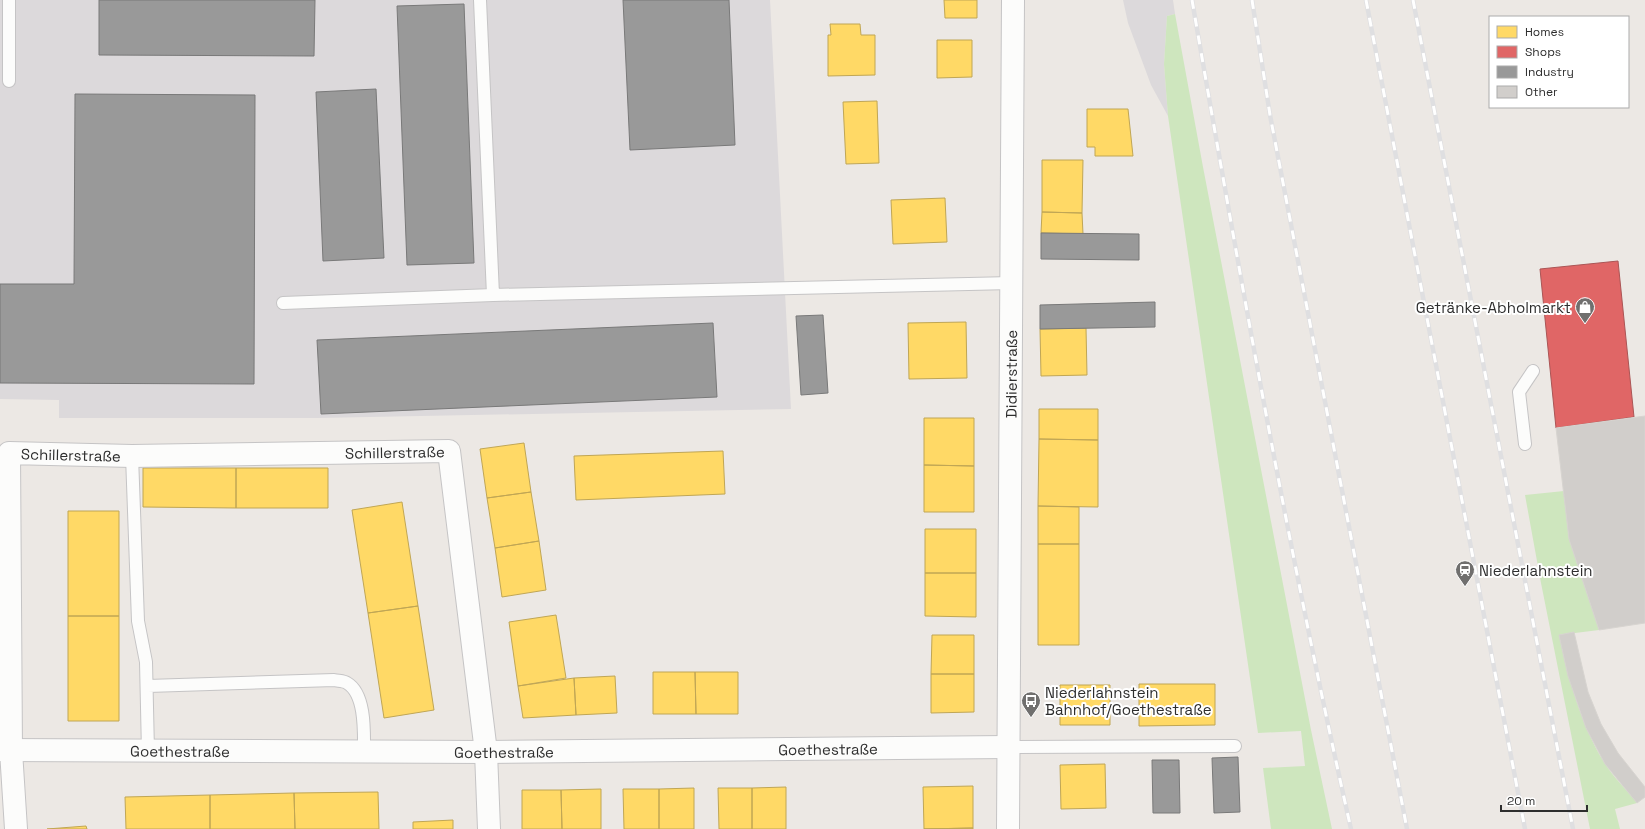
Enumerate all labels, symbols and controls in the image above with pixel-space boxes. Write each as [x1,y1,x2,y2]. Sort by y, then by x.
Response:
legend [1489,16,1629,108]
text: Homes [1525,24,1564,40]
text: Shops [1525,44,1561,60]
text: Industry [1525,64,1574,80]
text: Other [1525,84,1558,100]
shop icon: Getränke-Abholmarkt [1574,296,1596,324]
place label: Getränke-Abholmarkt [1416,298,1571,317]
street label: Didierstraße [1001,330,1021,418]
street label: Schillerstraße [345,442,445,462]
street label: Schillerstraße [21,444,121,465]
station icon: Niederlahnstein [1454,559,1476,587]
place label: Niederlahnstein [1479,561,1593,580]
place label: Niederlahnstein Bahnhof/Goethestraße [1045,683,1212,719]
bus stop icon: Niederlahnstein Bahnhof/Goethestraße [1020,690,1042,718]
street label: Goethestraße [778,739,878,759]
street label: Goethestraße [130,741,230,760]
street label: Goethestraße [454,742,554,762]
scale bar [1501,787,1587,813]
text: 20 m [1507,793,1535,809]

